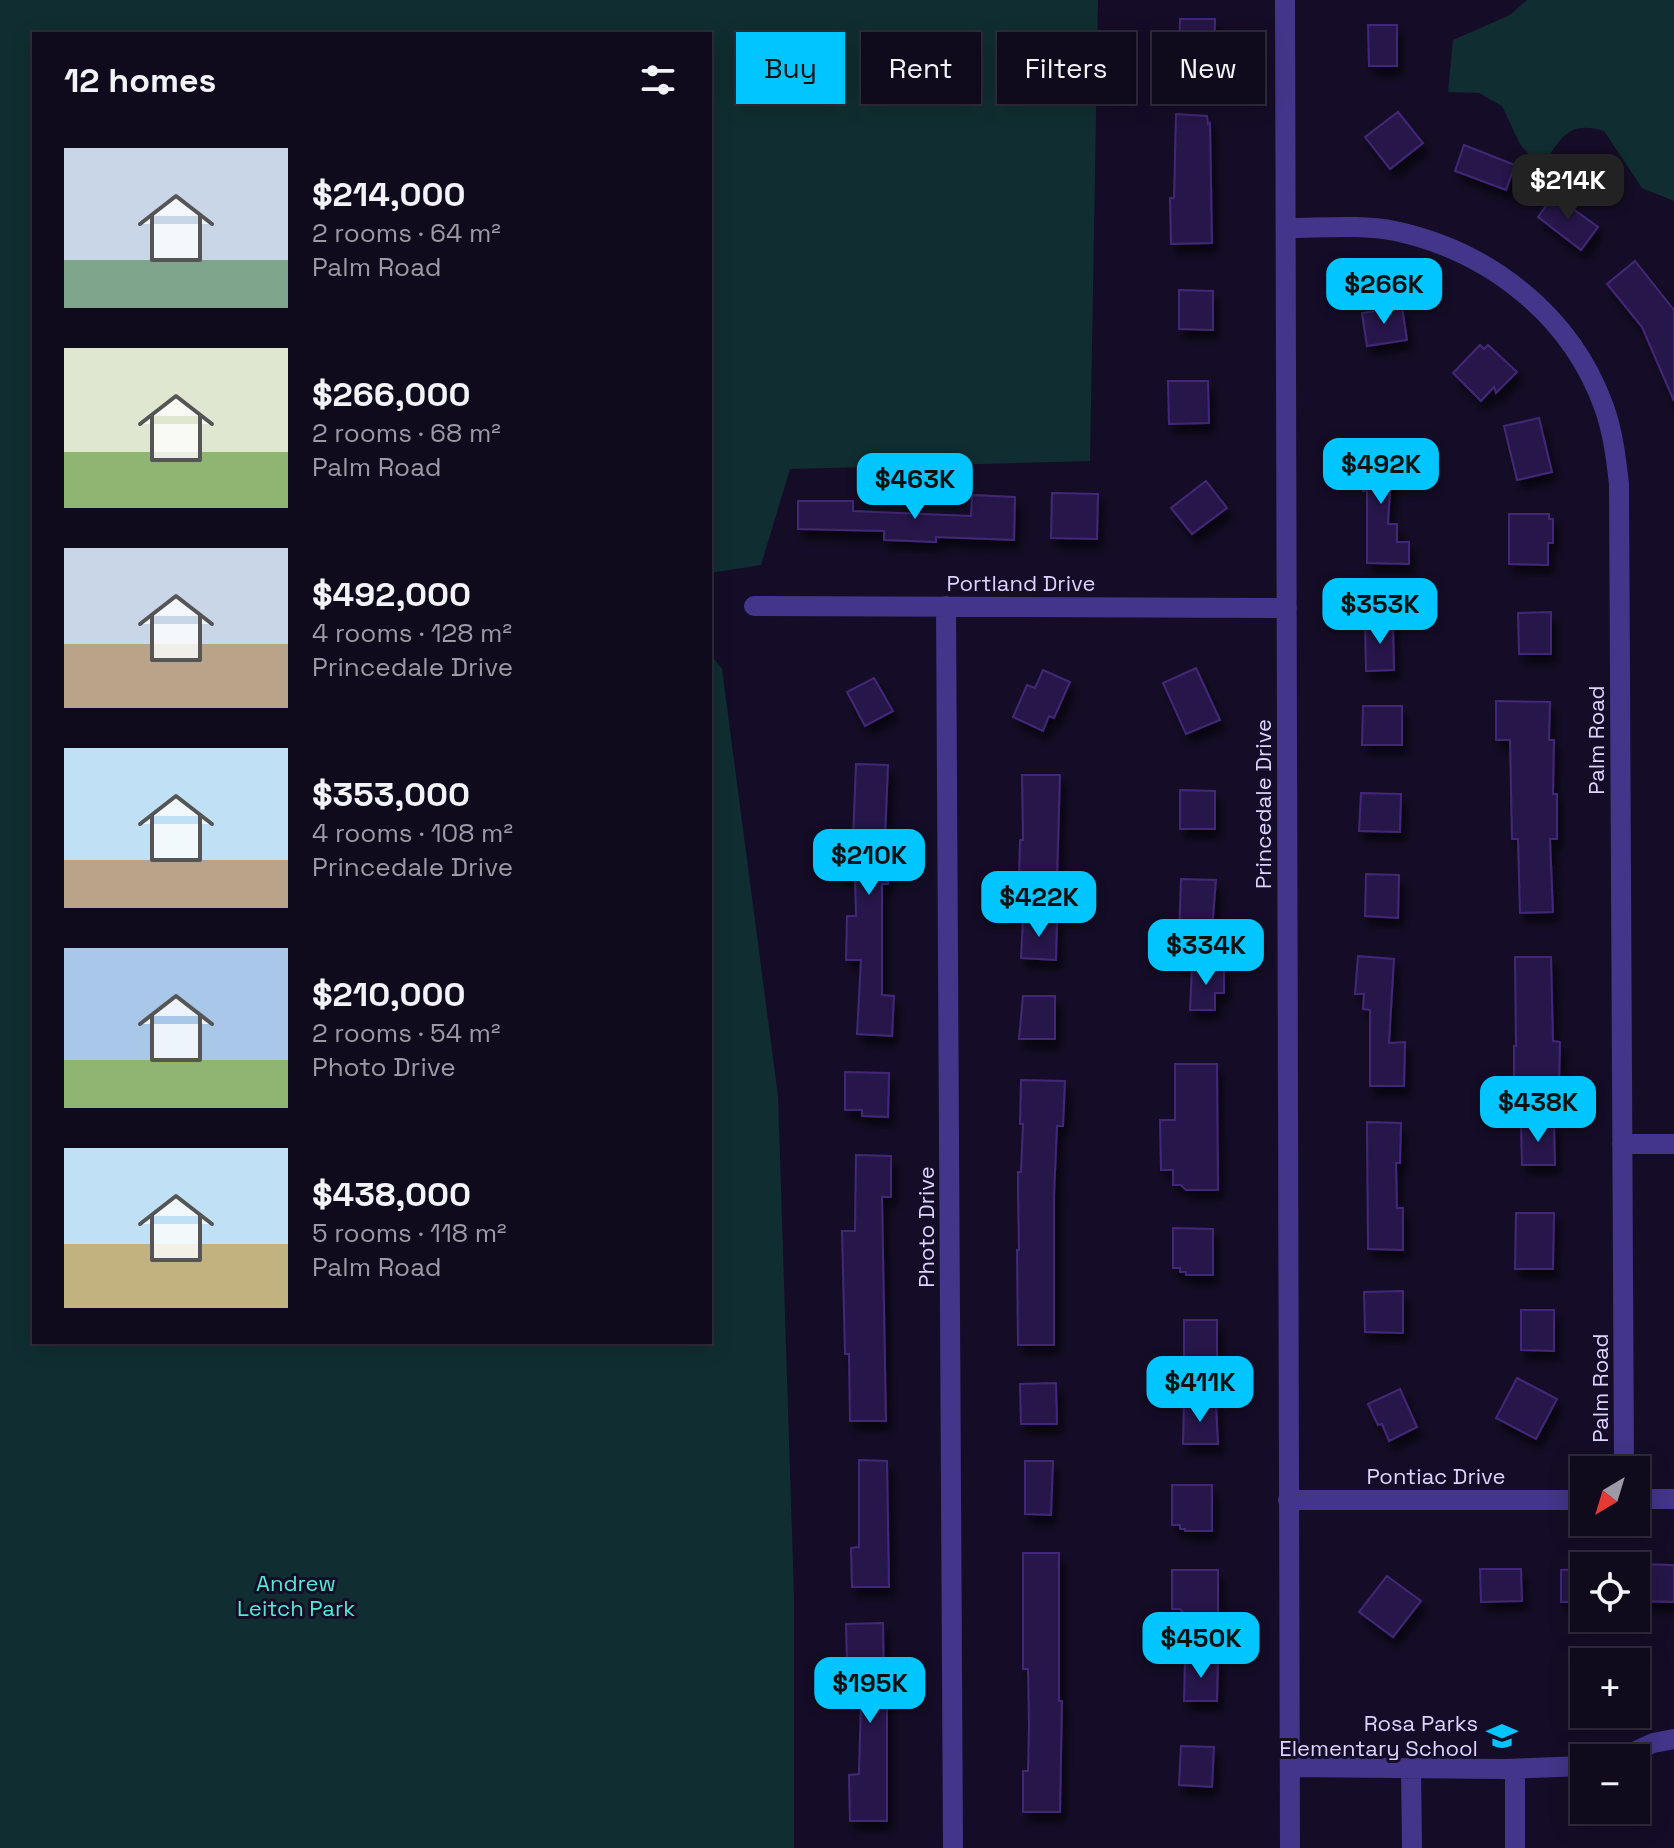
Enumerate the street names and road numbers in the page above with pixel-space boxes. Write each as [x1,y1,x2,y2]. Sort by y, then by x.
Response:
street label: Portland Drive [947,569,1095,597]
street label: Palm Road [1582,685,1610,795]
street label: Princedale Drive [1249,719,1277,889]
street label: Photo Drive [912,1166,940,1288]
street label: Palm Road [1586,1333,1614,1443]
street label: Pontiac Drive [1366,1462,1506,1490]

